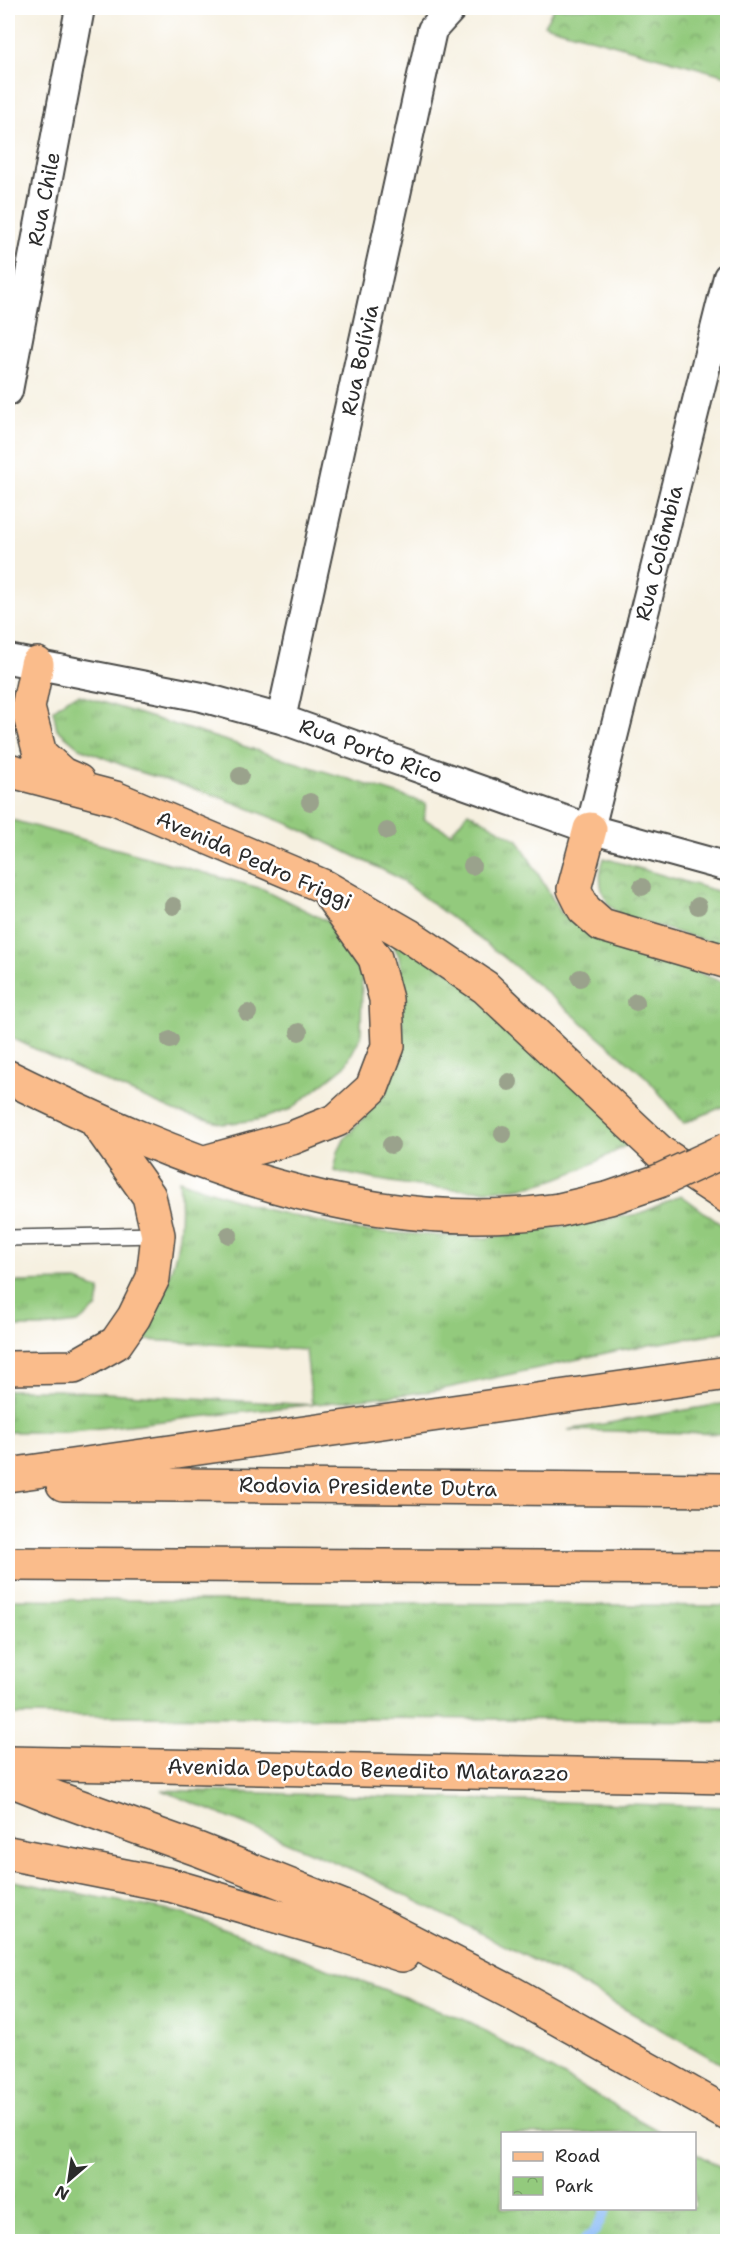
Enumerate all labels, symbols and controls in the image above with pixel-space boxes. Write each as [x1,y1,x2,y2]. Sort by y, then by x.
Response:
street label: Rua Chile [21,149,67,249]
street label: Rua Bolívia [335,302,385,418]
street label: Rua Colômbia [629,482,689,624]
street label: Rua Porto Rico [295,712,447,790]
street label: Avenida Pedro Friggi [152,804,356,916]
street label: Rodovia Presidente Dutra [239,1471,497,1503]
street label: Avenida Deputado Benedito Matarazzo [167,1753,569,1787]
legend [501,2132,696,2210]
text: Road [555,2144,600,2168]
north arrow [39,2150,99,2210]
text: Park [555,2174,594,2198]
text: N [51,2180,73,2205]

